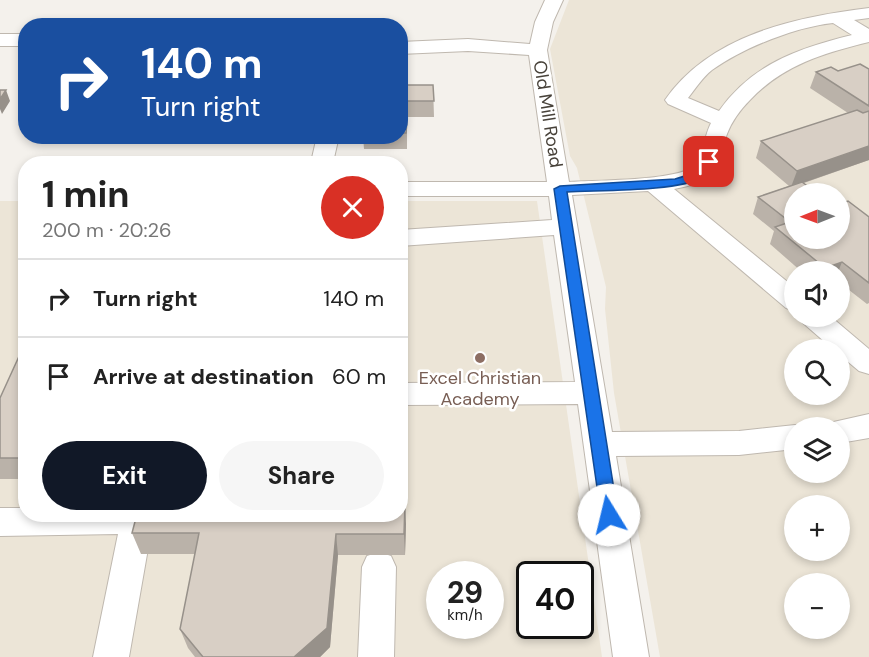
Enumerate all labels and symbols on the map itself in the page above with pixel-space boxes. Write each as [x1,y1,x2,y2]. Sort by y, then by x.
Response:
street label: Old Mill Road [528,59,568,169]
pin [683,136,734,187]
north arrow [784,183,850,249]
marker: Excel Christian Academy [473,351,487,365]
place label: Excel Christian Academy [419,366,541,411]
position arrow [577,483,641,547]
speed limit sign: 40 [516,561,594,639]

